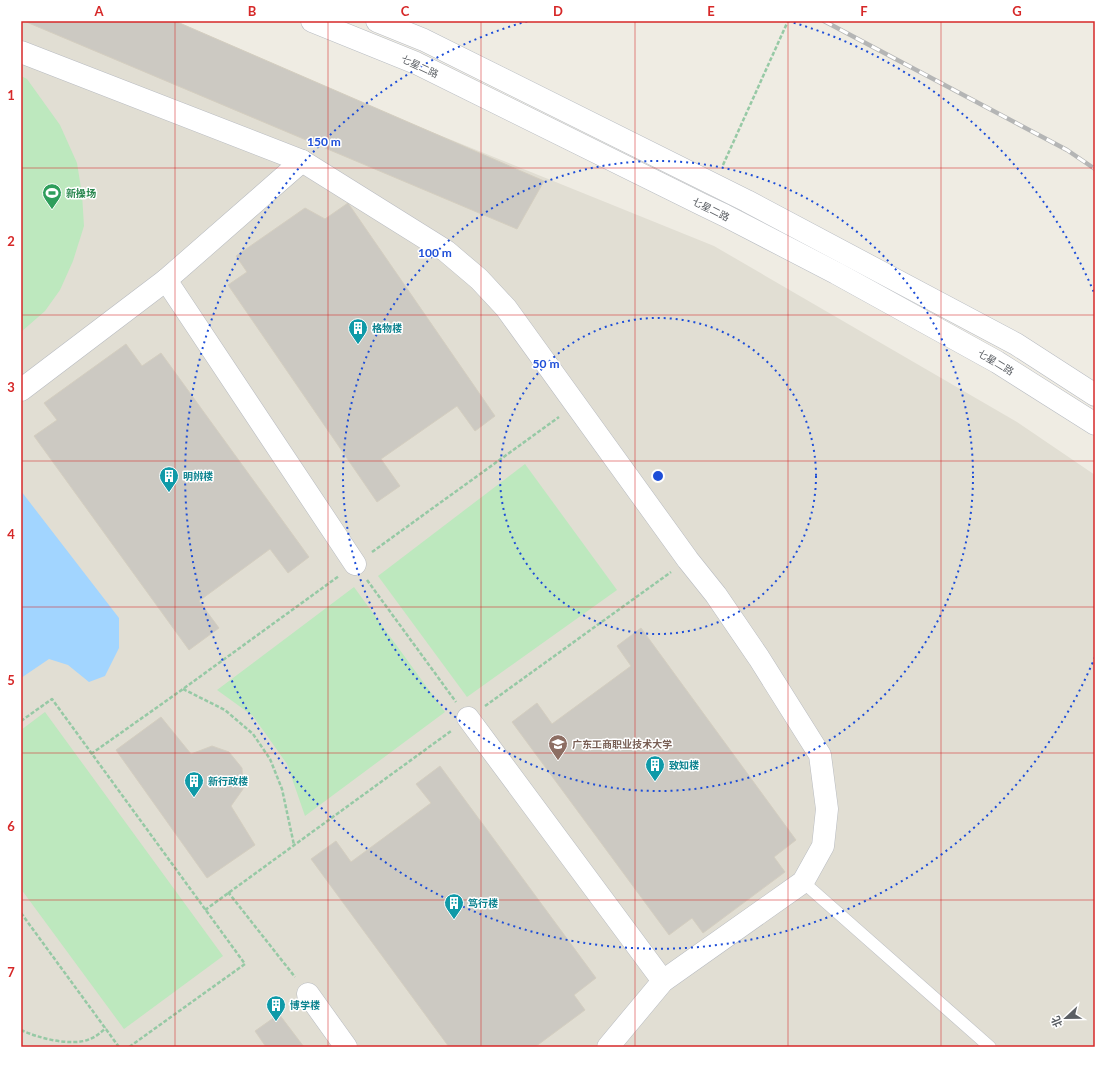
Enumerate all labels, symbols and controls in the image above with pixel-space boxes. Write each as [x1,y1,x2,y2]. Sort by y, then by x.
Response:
text: A [93,3,104,19]
text: B [248,3,257,19]
text: C [401,3,410,19]
text: D [553,3,563,19]
text: E [707,3,715,19]
text: F [860,3,868,19]
text: G [1012,3,1022,19]
street label: 七星二路 [399,52,441,80]
text: 1 [7,87,15,103]
text: 150 m [307,134,341,149]
sports icon: 新操场 [41,182,63,210]
place label: 新操场 [66,187,96,199]
street label: 七星二路 [690,195,732,223]
text: 2 [7,233,15,249]
text: 100 m [418,245,452,260]
building icon: 格物楼 [347,317,369,345]
place label: 格物楼 [372,322,402,334]
street label: 七星二路 [976,347,1016,377]
text: 50 m [533,356,559,371]
text: 3 [7,379,15,395]
building icon: 明辨楼 [158,465,180,493]
centre of rings [651,469,665,483]
place label: 明辨楼 [183,470,213,482]
text: 4 [7,526,15,542]
text: 5 [7,672,15,688]
school or university icon: 广东工商职业技术大学 [547,733,569,761]
place label: 广东工商职业技术大学 [572,738,672,750]
building icon: 致知楼 [644,754,666,782]
place label: 致知楼 [669,759,699,771]
building icon: 新行政楼 [183,770,205,798]
place label: 新行政楼 [208,775,248,787]
text: 6 [7,818,15,834]
building icon: 笃行楼 [443,892,465,920]
place label: 笃行楼 [468,897,498,909]
text: 7 [7,964,15,980]
building icon: 博学楼 [265,994,287,1022]
north arrow [1046,998,1086,1038]
place label: 博学楼 [290,999,320,1011]
text: 北 [1048,1014,1064,1029]

